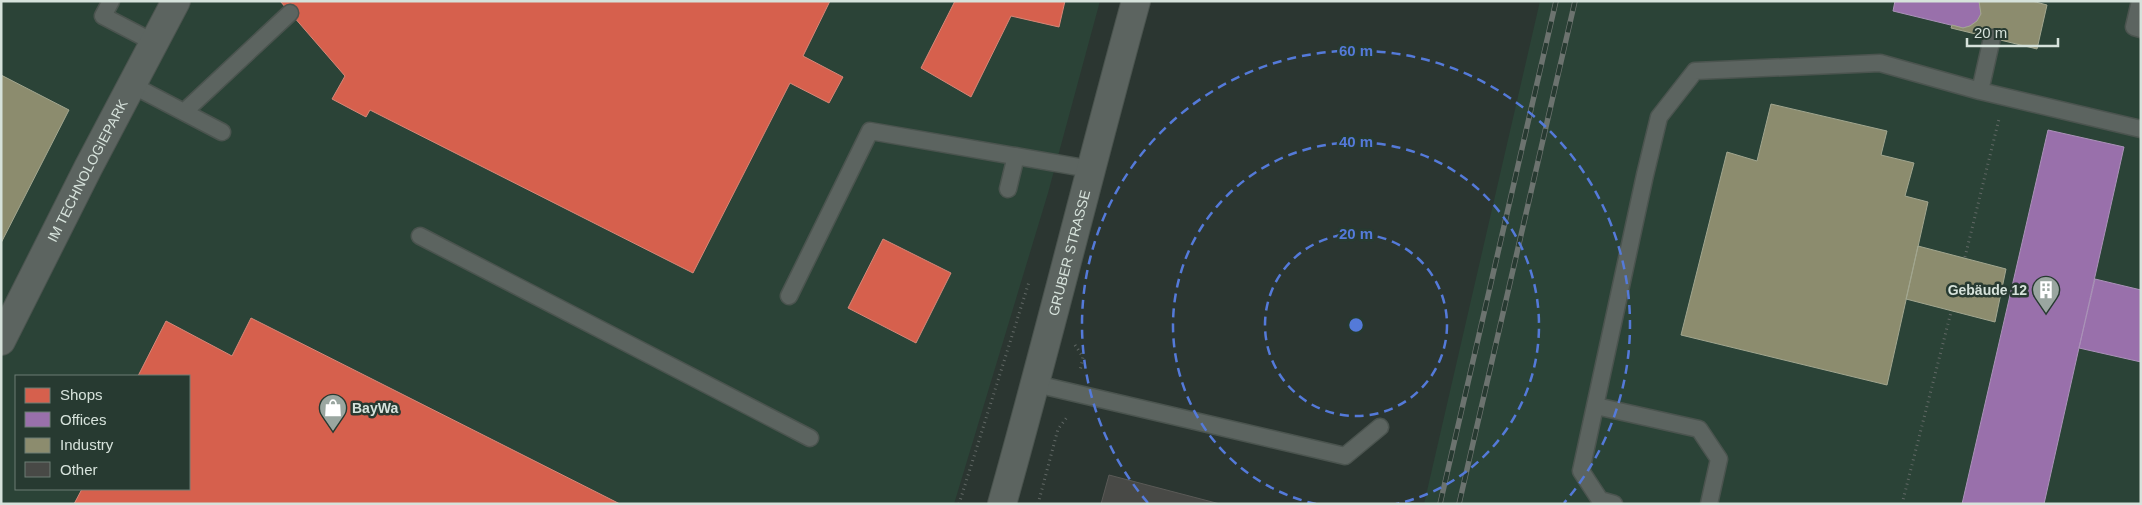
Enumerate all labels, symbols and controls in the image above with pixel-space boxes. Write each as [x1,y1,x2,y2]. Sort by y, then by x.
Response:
scale bar [1967,15,2058,47]
text: 20 m [1974,24,2007,41]
text: 60 m [1339,42,1373,59]
street label: IM TECHNOLOGIEPARK [44,96,131,245]
text: 40 m [1339,133,1373,150]
street label: GRUBER STRASSE [1045,188,1093,317]
text: 20 m [1339,225,1373,242]
building icon: Gebäude 12 [2031,275,2061,314]
place label: Gebäude 12 [1948,282,2027,298]
centre of rings [1347,316,1365,334]
legend [15,375,190,490]
text: Shops [60,386,103,403]
shop icon: BayWa [318,393,348,432]
place label: BayWa [352,400,398,416]
text: Offices [60,411,106,428]
text: Industry [60,436,114,453]
text: Other [60,461,98,478]

